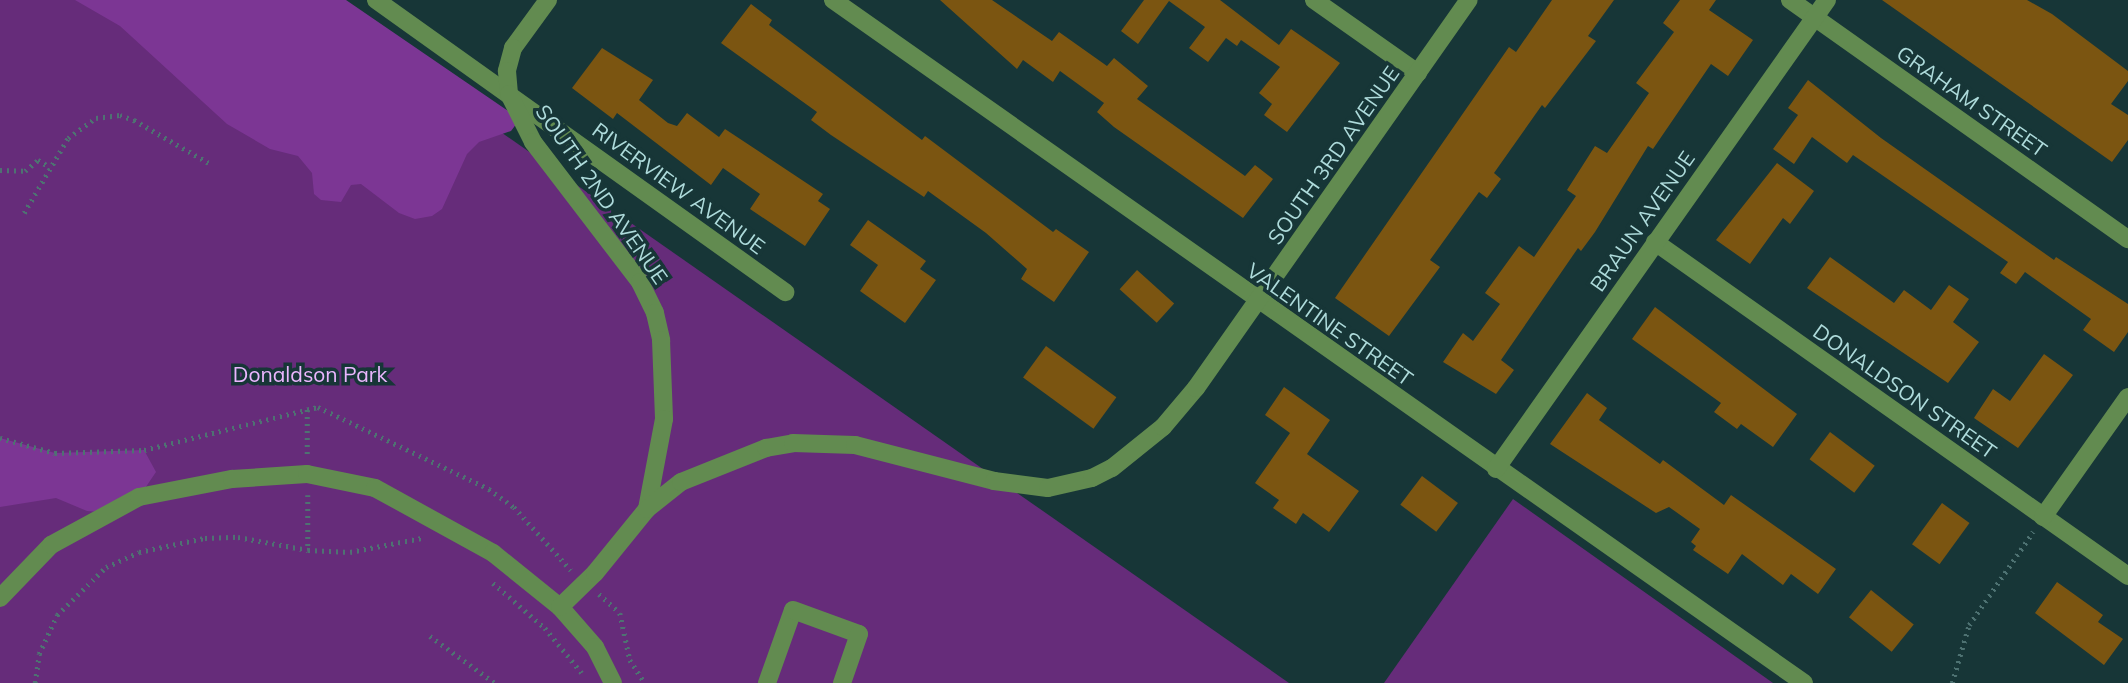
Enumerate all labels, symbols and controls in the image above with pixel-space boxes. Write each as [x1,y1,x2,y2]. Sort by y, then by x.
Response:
street label: GRAHAM STREET [1892,40,2052,162]
street label: SOUTH 3RD AVENUE [1262,61,1404,249]
street label: SOUTH 2ND AVENUE [531,100,673,288]
street label: RIVERVIEW AVENUE [588,117,770,259]
street label: BRAUN AVENUE [1584,146,1700,296]
street label: VALENTINE STREET [1242,257,1418,391]
street label: DONALDSON STREET [1809,318,2001,464]
park label: Donaldson Park [233,361,387,387]

